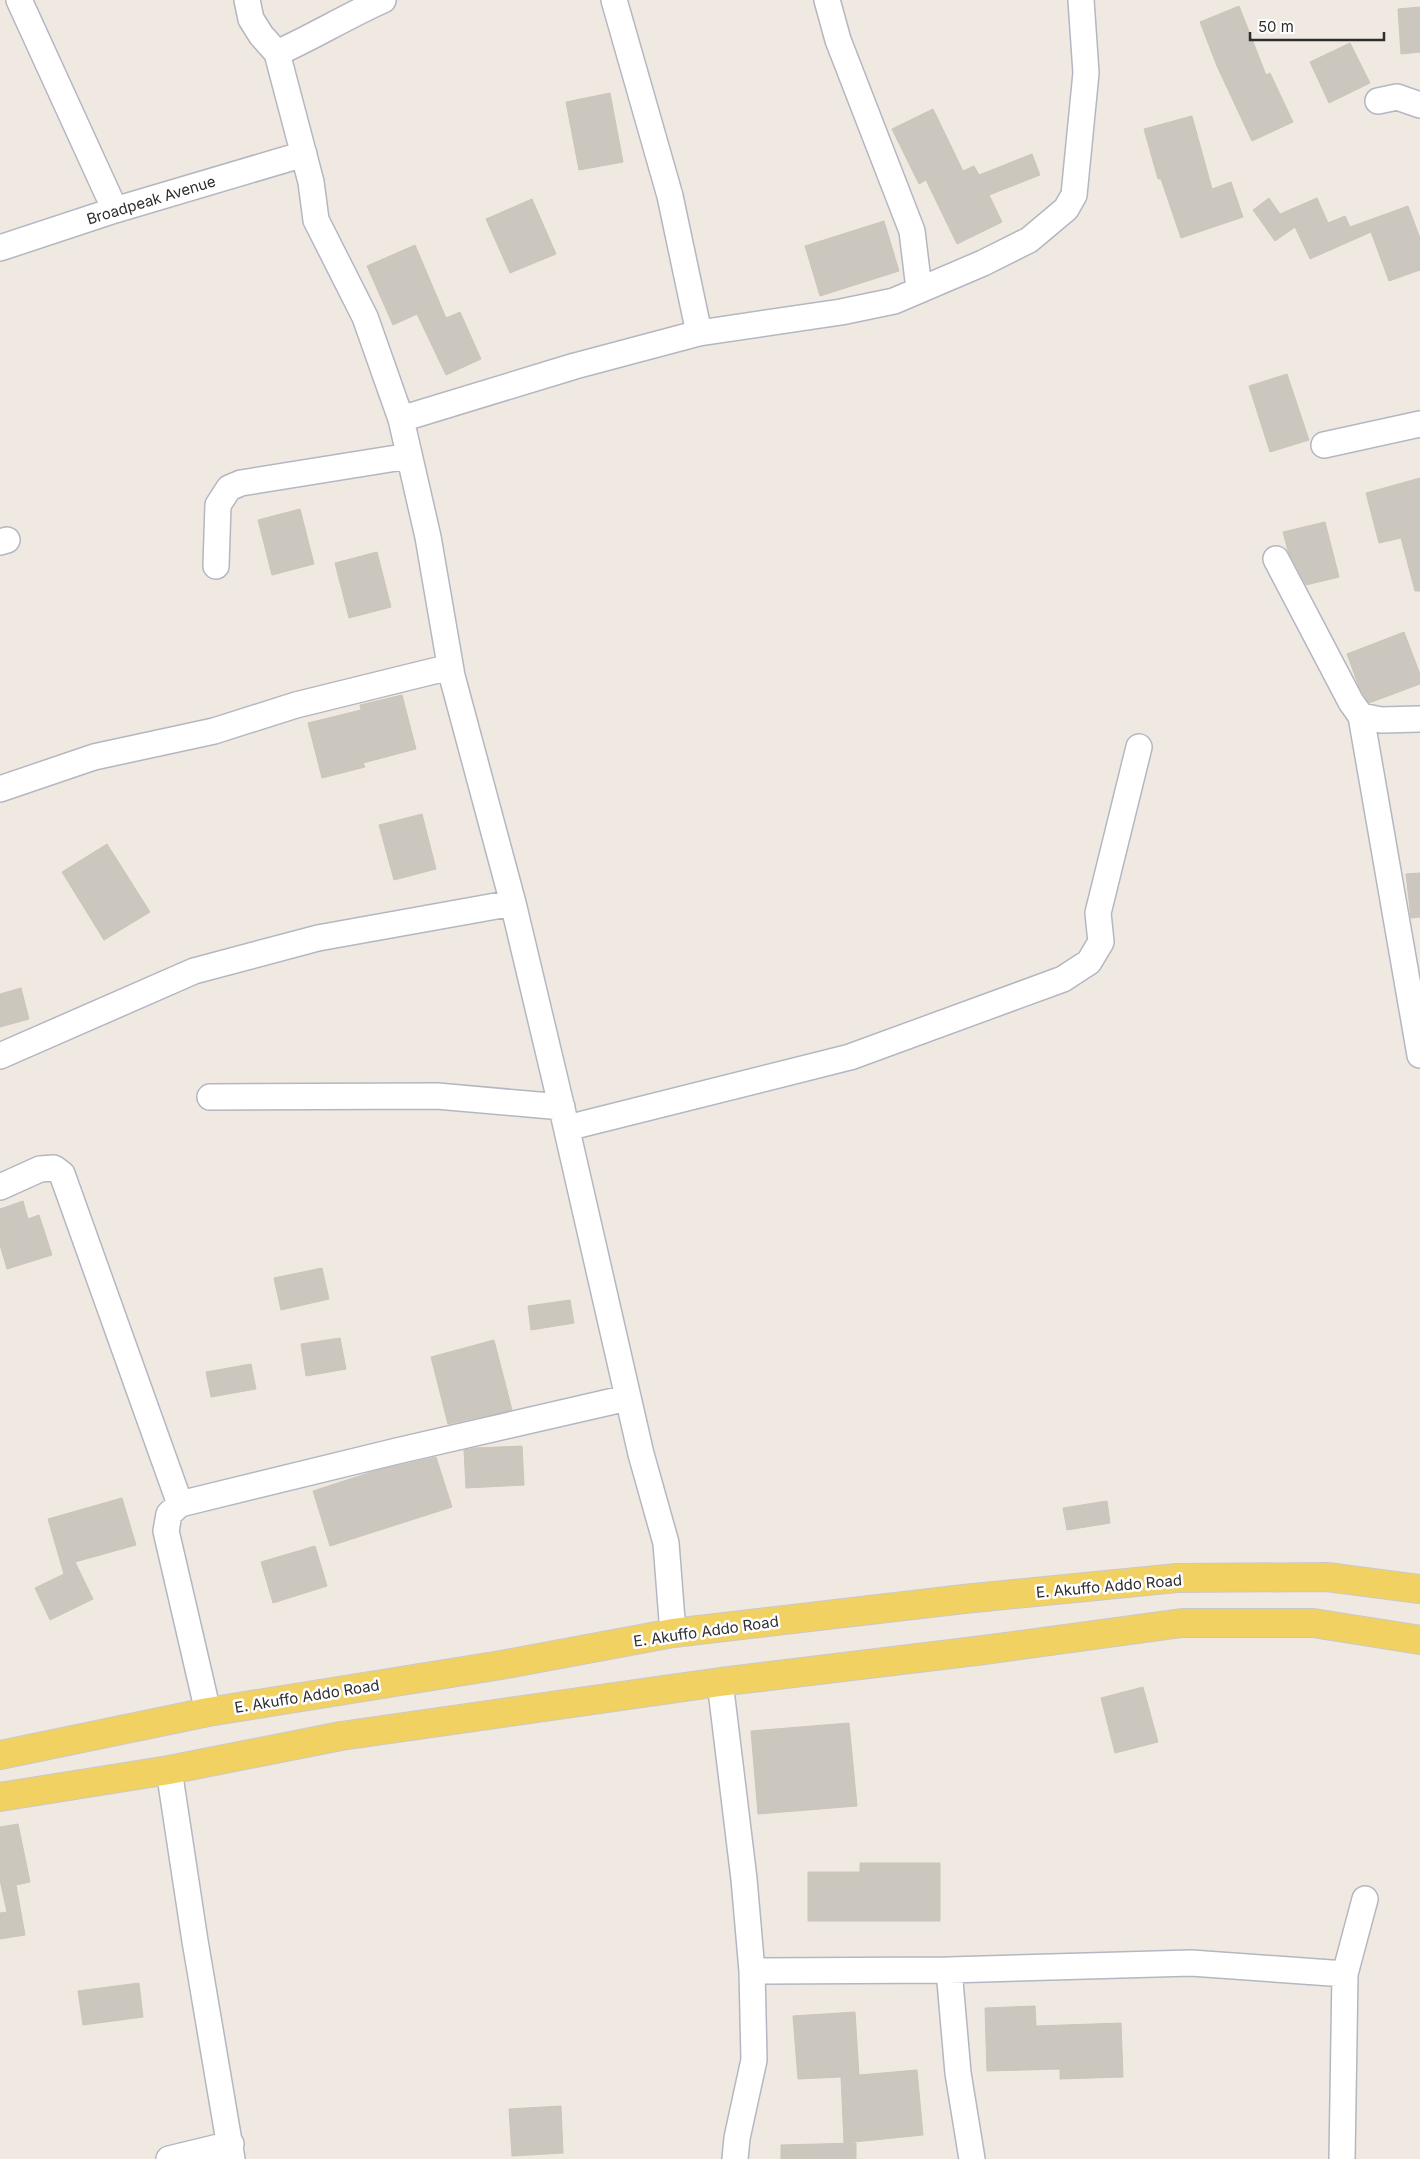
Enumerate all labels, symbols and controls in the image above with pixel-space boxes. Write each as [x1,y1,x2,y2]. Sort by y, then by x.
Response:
scale bar [1250,10,1384,42]
text: 50 m [1258,17,1294,36]
street label: Broadpeak Avenue [84,171,218,229]
street label: E. Akuffo Addo Road [1035,1570,1183,1602]
street label: E. Akuffo Addo Road [632,1611,780,1651]
street label: E. Akuffo Addo Road [233,1675,381,1717]

